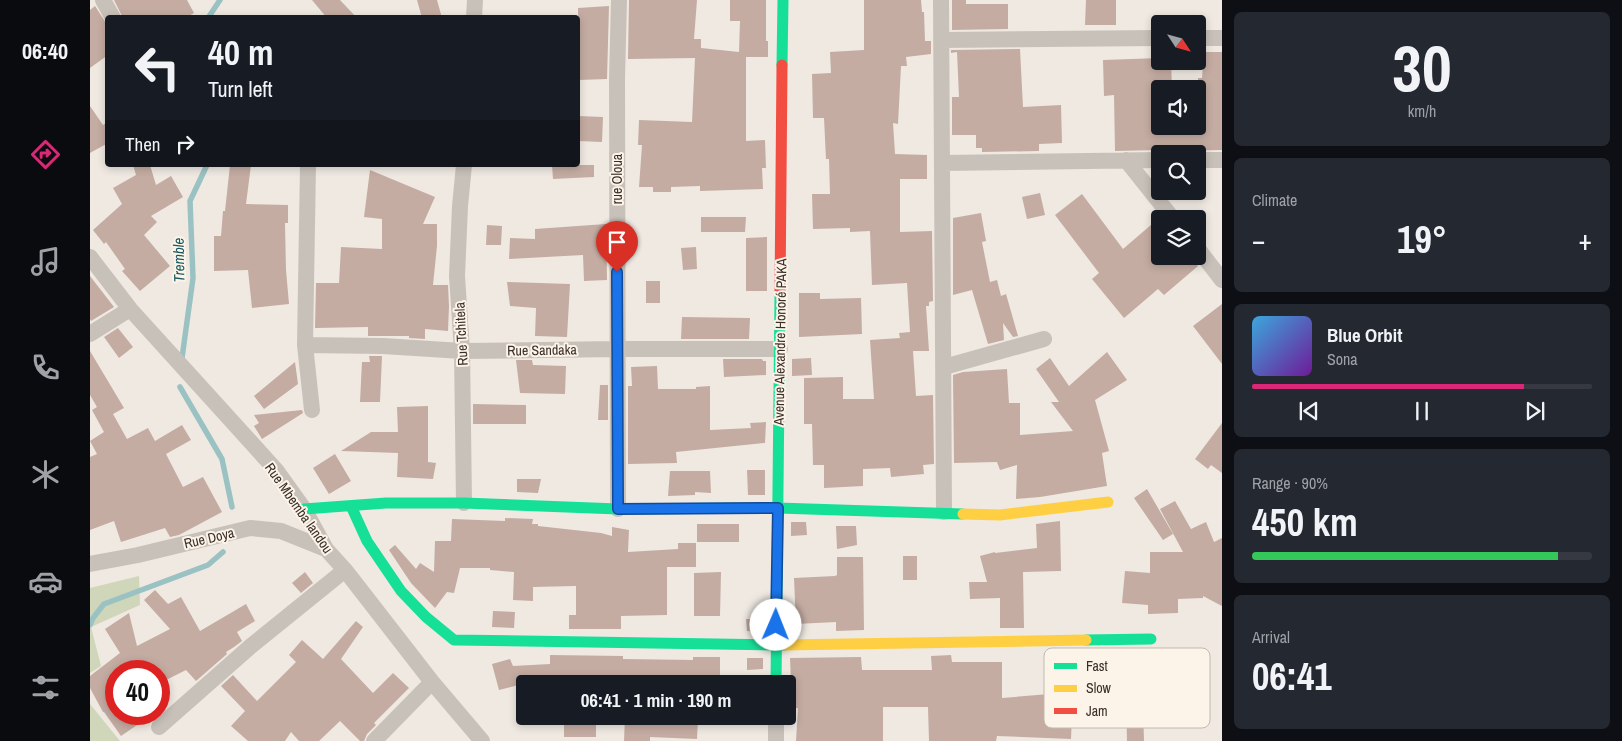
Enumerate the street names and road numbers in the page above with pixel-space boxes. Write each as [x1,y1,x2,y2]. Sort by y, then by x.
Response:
street label: rue Oloua [608,153,626,204]
street label: Avenue Alexandre Honoré PAKA [770,258,790,427]
street label: Rue Tchitela [450,301,472,366]
street label: Rue Sandaka [507,340,578,360]
street label: Rue Mbemba landou [261,459,337,557]
street label: Rue Doya [182,523,236,553]

